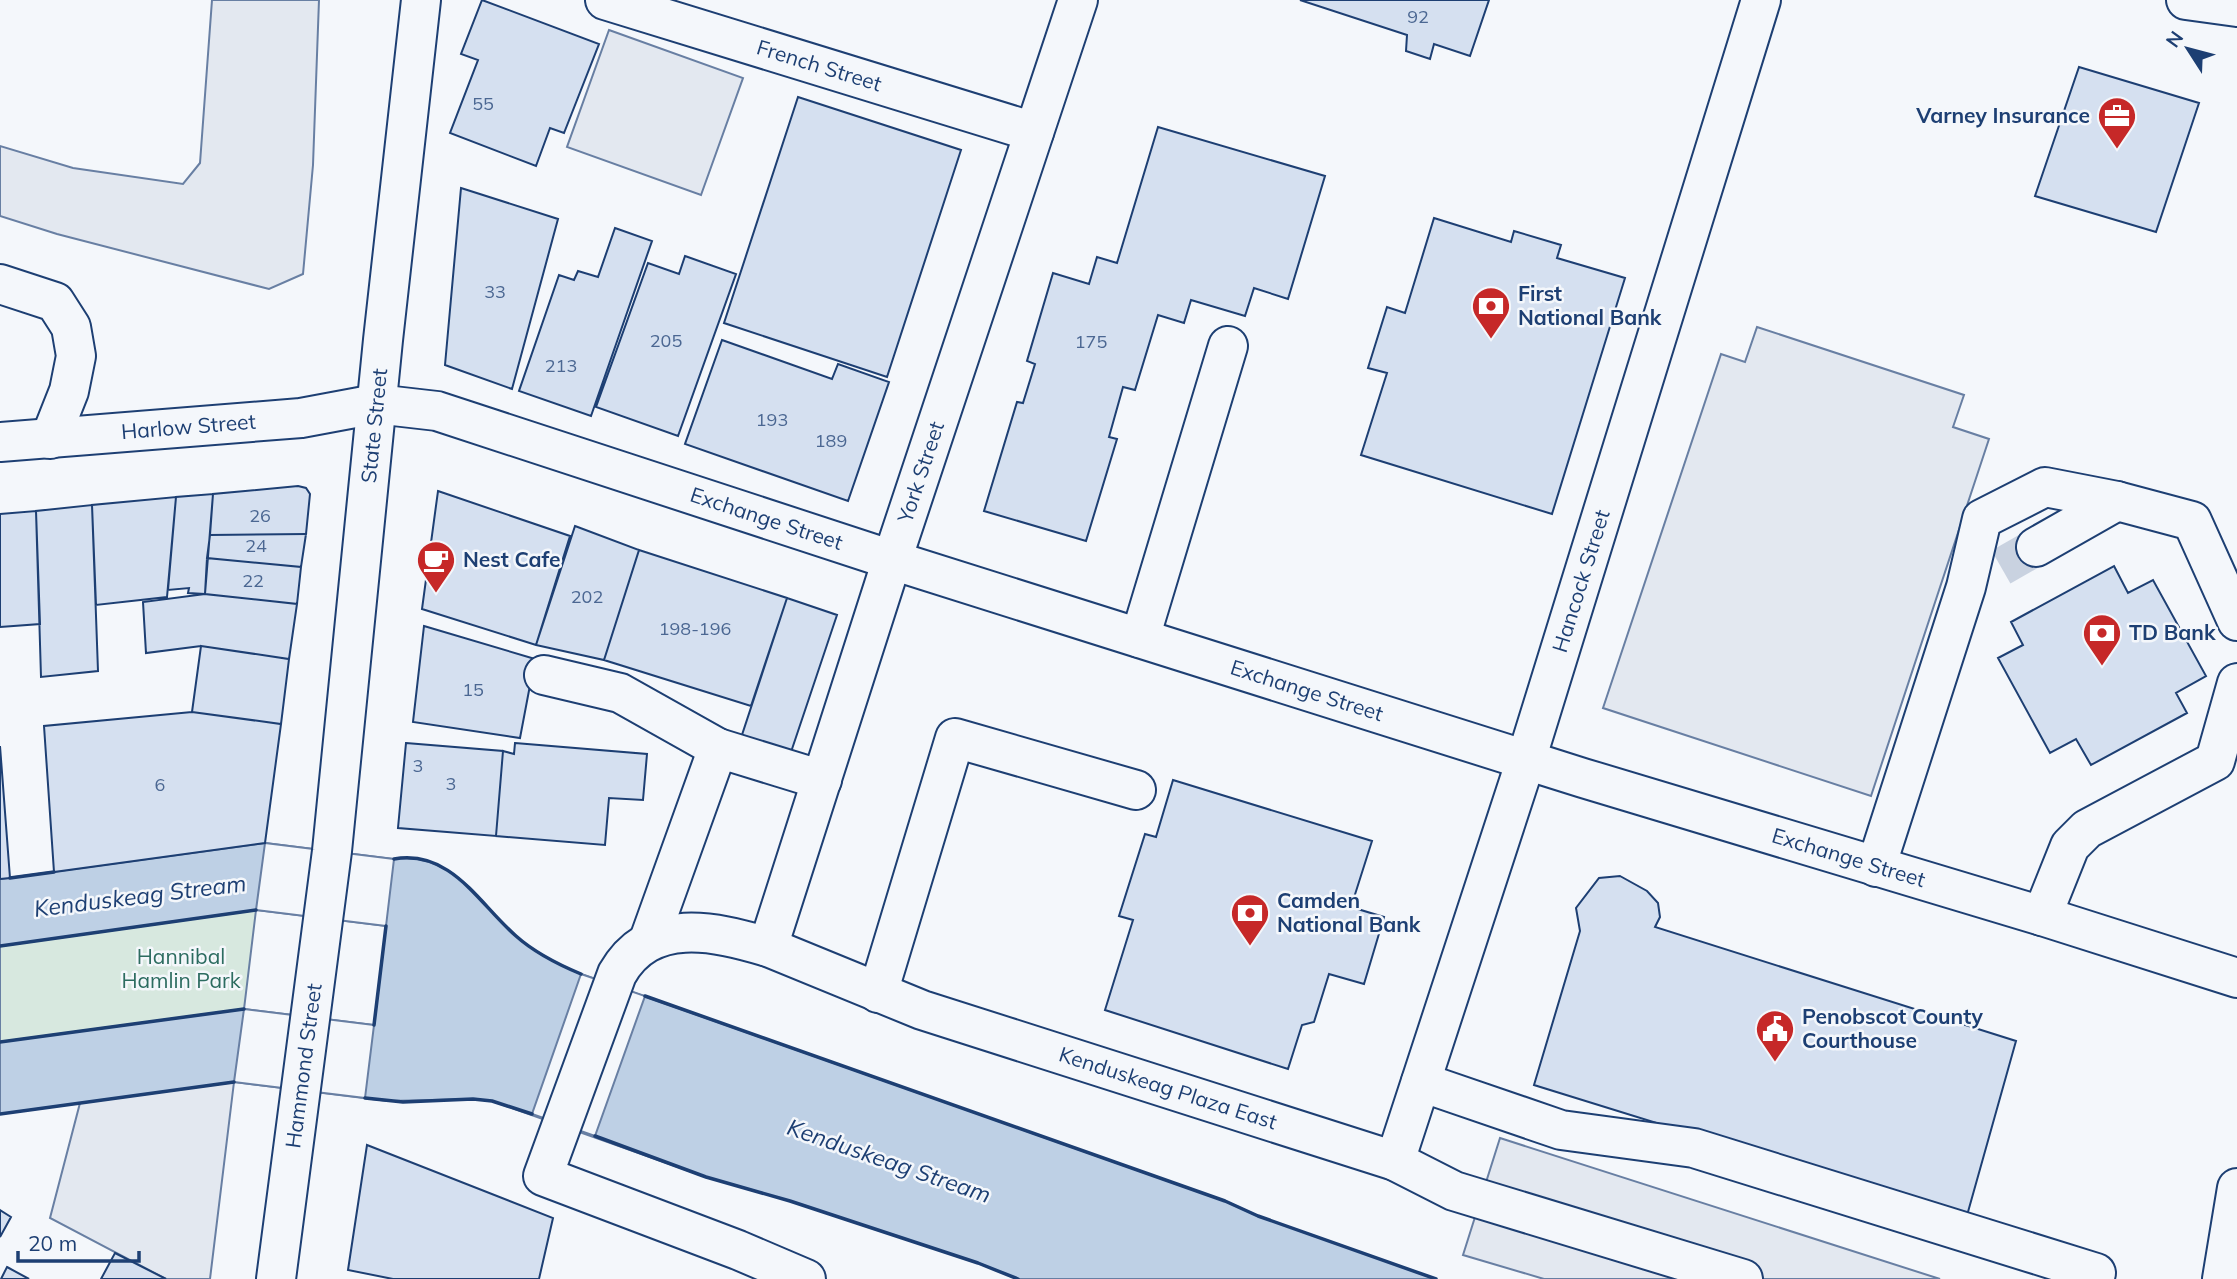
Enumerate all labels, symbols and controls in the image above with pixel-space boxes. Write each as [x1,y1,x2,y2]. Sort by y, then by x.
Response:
house number: 92 [1407,5,1429,28]
north arrow [2153,14,2223,84]
text: N [2160,26,2188,52]
street label: French Street [754,34,885,96]
house number: 55 [472,92,494,115]
office icon: Varney Insurance [2096,95,2138,150]
place label: Varney Insurance [1915,102,2090,128]
house number: 33 [484,280,506,303]
place label: First National Bank [1518,280,1662,330]
bank icon: First National Bank [1470,285,1512,340]
house number: 205 [650,329,682,352]
house number: 175 [1075,330,1107,353]
house number: 213 [545,354,577,377]
street label: State Street [355,367,392,484]
street label: Harlow Street [120,408,257,444]
house number: 193 [756,408,788,431]
street label: York Street [891,418,949,527]
house number: 189 [815,429,847,452]
street label: Exchange Street [687,481,846,555]
house number: 26 [249,504,271,527]
street label: Hancock Street [1546,506,1615,655]
house number: 24 [245,534,267,557]
cafe icon: Nest Cafe [415,539,457,594]
place label: Nest Cafe [463,546,560,572]
house number: 22 [242,569,264,592]
house number: 202 [571,585,603,608]
bank icon: TD Bank [2081,612,2123,667]
house number: 198-196 [659,617,731,640]
place label: TD Bank [2129,619,2216,645]
street label: Exchange Street [1227,654,1387,726]
house number: 15 [462,678,484,701]
house number: 3 [413,754,423,777]
house number: 3 [446,772,456,795]
house number: 6 [155,773,165,796]
street label: Exchange Street [1769,822,1929,892]
water label: Kenduskeag Stream [32,868,248,923]
place label: Camden National Bank [1277,887,1421,937]
bank icon: Camden National Bank [1229,892,1271,947]
park label: Hannibal Hamlin Park [121,943,241,993]
street label: Hammond Street [279,982,327,1150]
place label: Penobscot County Courthouse [1802,1003,1983,1053]
public building icon: Penobscot County Courthouse [1754,1008,1796,1063]
street label: Kenduskeag Plaza East [1056,1041,1280,1134]
water label: Kenduskeag Stream [783,1112,995,1209]
scale bar [18,1220,138,1264]
text: 20 m [28,1230,77,1256]

